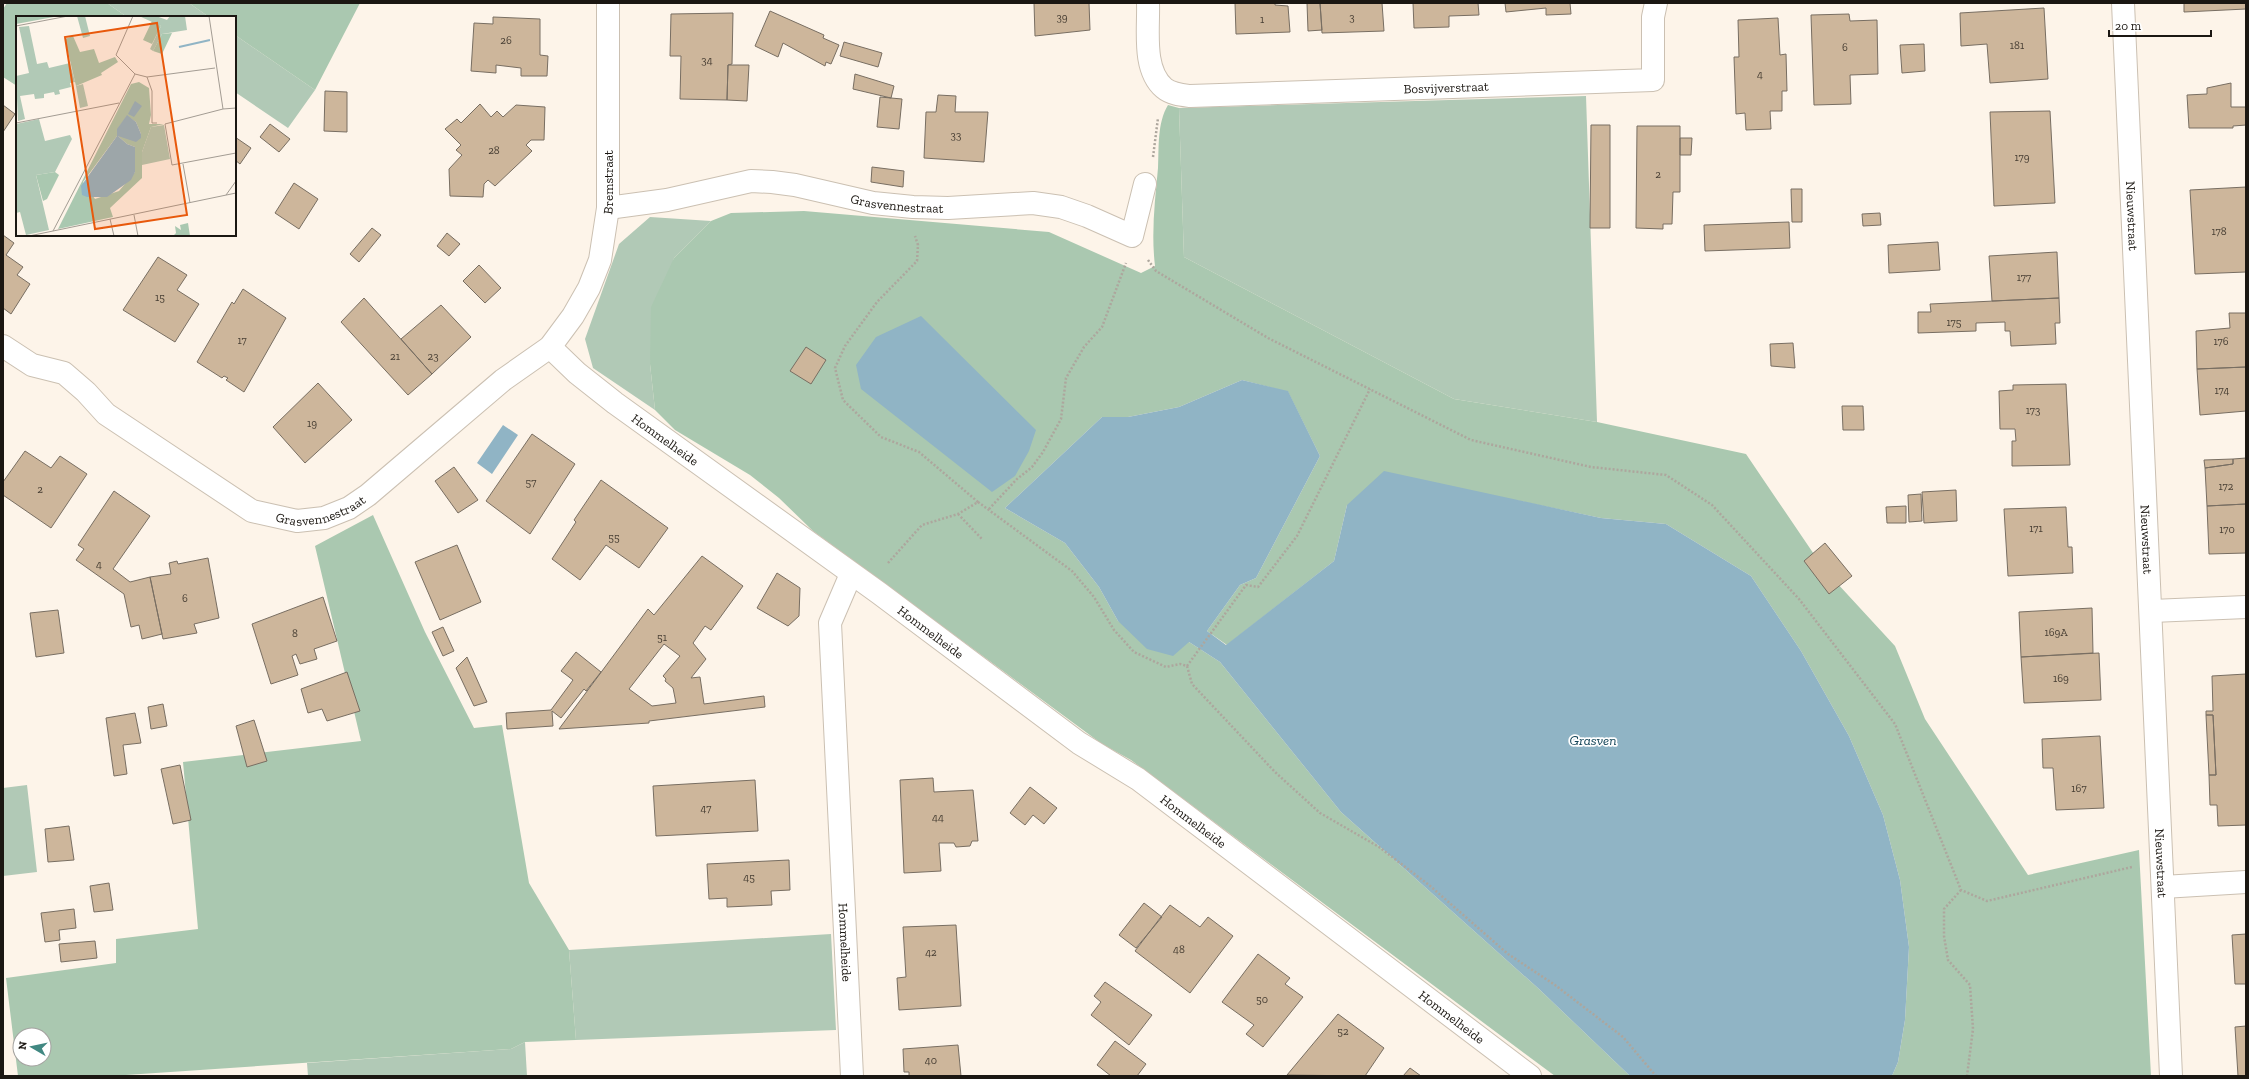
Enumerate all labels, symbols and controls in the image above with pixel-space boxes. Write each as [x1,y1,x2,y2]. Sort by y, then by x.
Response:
house number: 39 [1056,11,1068,24]
house number: 3 [1349,11,1355,24]
scale bar [2109,12,2211,38]
house number: 1 [1260,13,1265,26]
inset map [16,16,236,236]
text: 20 m [2115,19,2142,33]
house number: 26 [500,34,512,47]
house number: 181 [2010,39,2025,52]
house number: 6 [1842,41,1848,54]
house number: 34 [701,54,713,67]
house number: 4 [1757,68,1763,81]
street label: Bosvijverstraat [1403,78,1489,96]
house number: 33 [951,129,961,142]
house number: 28 [488,144,500,157]
street label: Bremstraat [600,150,616,215]
house number: 179 [2014,151,2030,164]
house number: 2 [1655,168,1661,181]
street label: Nieuwstraat [2123,181,2142,251]
street label: Grasvennestraat [849,191,944,215]
house number: 178 [2211,225,2227,238]
house number: 177 [2017,271,2031,284]
house number: 15 [155,291,165,304]
house number: 175 [1947,316,1962,329]
house number: 17 [237,334,247,347]
house number: 176 [2213,335,2229,348]
house number: 21 [390,350,401,363]
house number: 23 [427,350,439,363]
house number: 174 [2215,384,2230,397]
house number: 173 [2026,404,2040,417]
street label: Hommelheide [629,410,702,468]
house number: 19 [307,417,317,430]
house number: 57 [526,476,536,489]
house number: 172 [2219,480,2234,493]
house number: 2 [37,483,43,496]
street label: Grasvennestraat [274,492,368,529]
street label: Nieuwstraat [2138,504,2156,575]
house number: 171 [2029,522,2043,535]
house number: 170 [2219,523,2235,536]
house number: 55 [608,531,620,544]
house number: 4 [96,558,102,571]
house number: 6 [182,592,188,605]
street label: Hommelheide [895,602,967,661]
house number: 169A [2044,626,2068,639]
house number: 8 [292,627,298,640]
house number: 51 [657,631,668,644]
house number: 169 [2053,672,2069,685]
water label: Grasven [1569,732,1617,749]
house number: 167 [2071,782,2087,795]
street label: Hommelheide [1158,791,1229,851]
house number: 47 [701,802,711,815]
house number: 44 [932,811,944,824]
street label: Nieuwstraat [2152,828,2171,898]
house number: 45 [743,871,755,884]
street label: Hommelheide [836,903,855,982]
house number: 48 [1173,943,1185,956]
house number: 42 [925,946,937,959]
street label: Hommelheide [1416,987,1488,1046]
house number: 50 [1256,993,1268,1006]
house number: 52 [1337,1025,1349,1038]
north arrow [12,1027,52,1067]
text: N [16,1040,30,1051]
house number: 40 [925,1054,937,1067]

